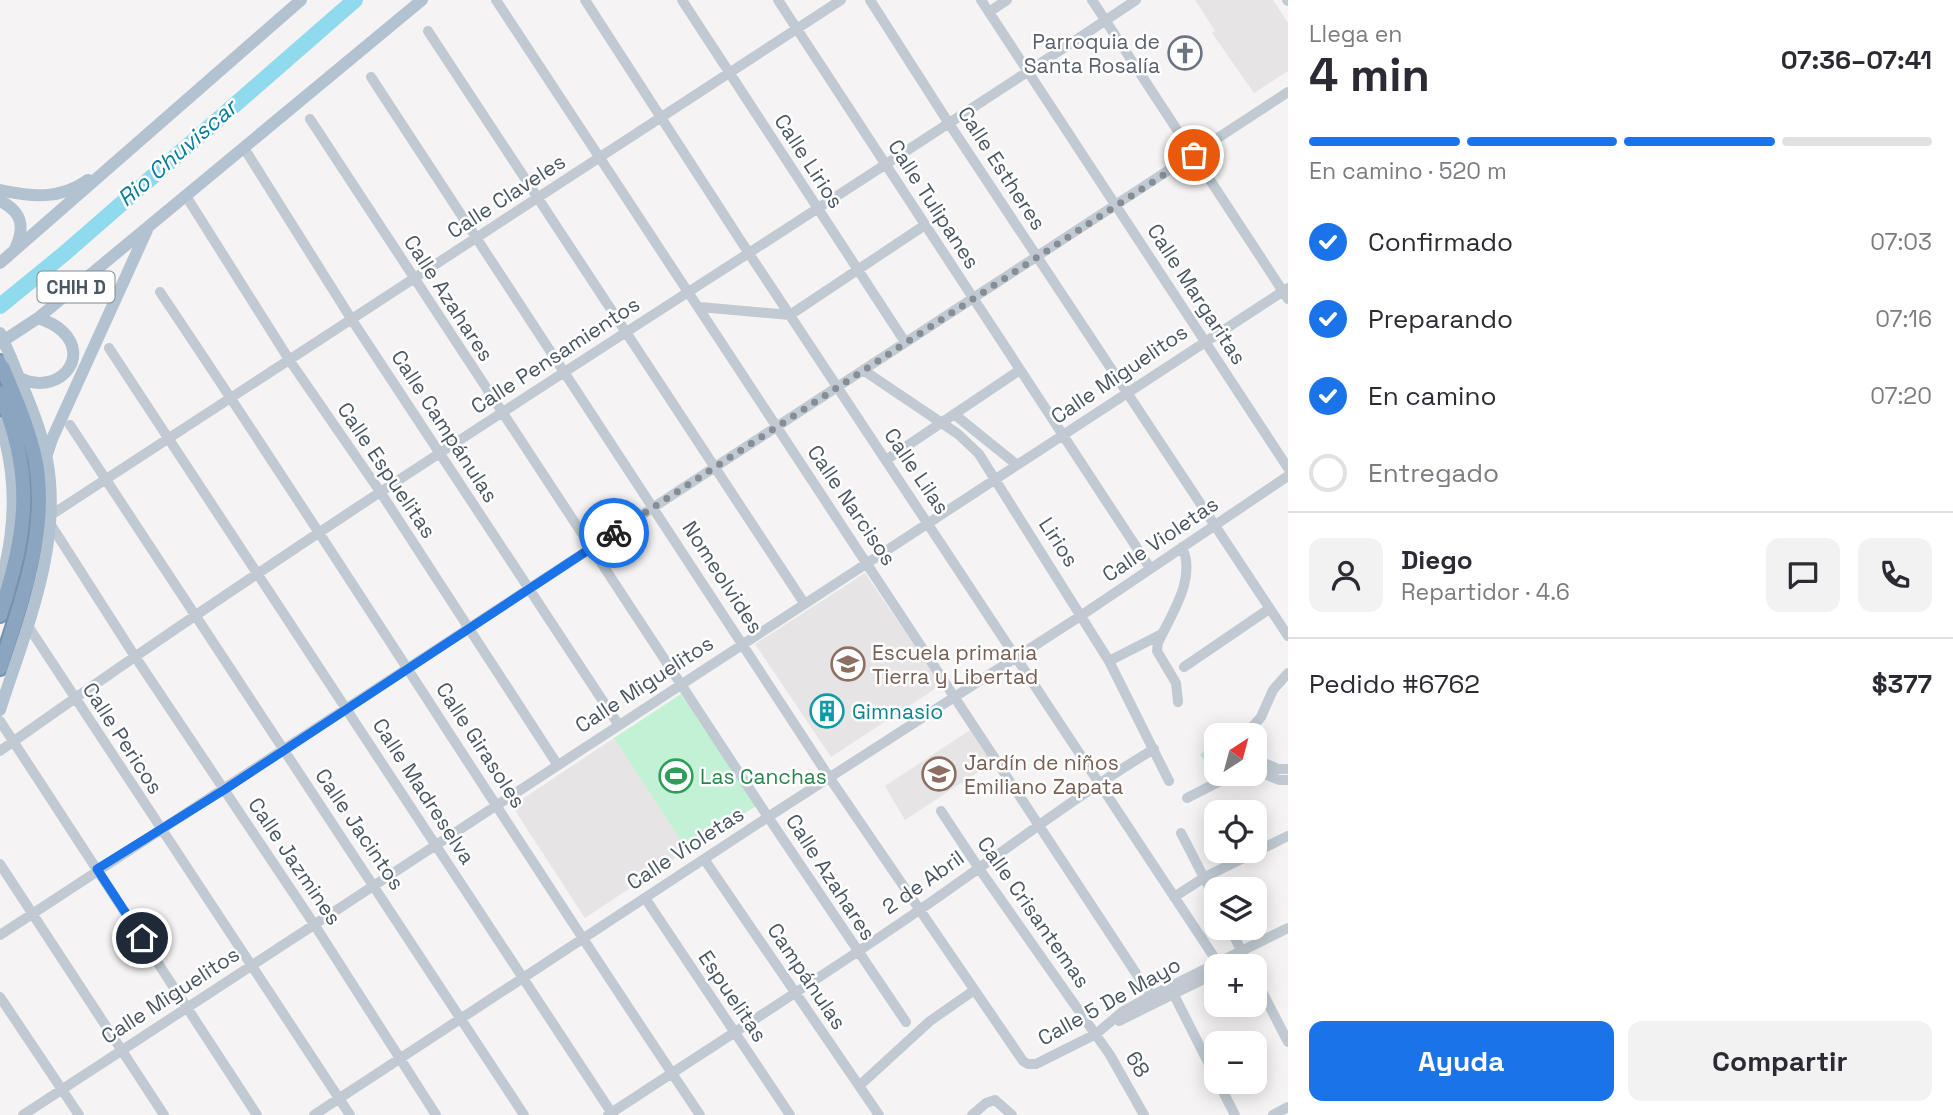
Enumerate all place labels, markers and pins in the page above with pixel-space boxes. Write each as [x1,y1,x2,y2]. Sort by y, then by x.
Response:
place label: Parroquia de Santa Rosalía [1024,28,1160,79]
church icon: Parroquia de Santa Rosalía [1166,34,1204,72]
pin [1164,125,1224,185]
place label: Escuela primaria Tierra y Libertad [872,639,1038,690]
school or university icon: Escuela primaria Tierra y Libertad [829,645,867,683]
building icon: Gimnasio [808,692,846,730]
place label: Gimnasio [852,698,943,725]
place label: Jardín de niños Emiliano Zapata [964,749,1123,800]
school or university icon: Jardín de niños Emiliano Zapata [920,755,958,793]
sports icon: Las Canchas [657,757,695,795]
place label: Las Canchas [700,763,827,790]
pin [112,908,172,968]

